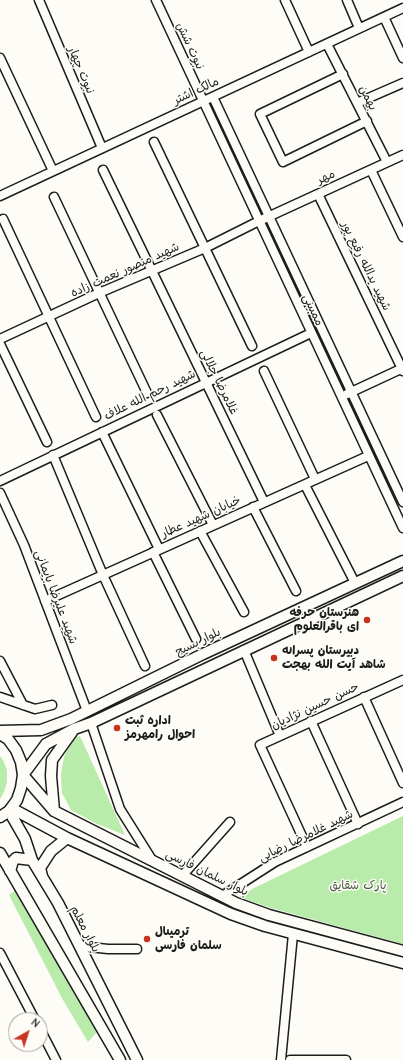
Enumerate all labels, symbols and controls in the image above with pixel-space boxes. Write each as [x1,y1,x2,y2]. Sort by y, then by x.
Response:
street label: نبوت شش [173,20,207,72]
street label: نبوت چهار [65,44,97,96]
street label: مالک اشتر [171,74,221,108]
street label: بهمن [356,83,380,113]
street label: مهر [315,167,337,187]
street label: شهید یدالله رفیع پور [338,219,394,313]
street label: شهید منصور نعمت زاده [69,240,181,300]
street label: ممبینی [299,292,327,328]
street label: غلامرضا جلالی [197,347,241,417]
street label: شهید رحم الله علاف [102,367,198,423]
street label: خیابان شهید عطار [159,493,243,541]
street label: شهید علیرضا بایمانی [31,548,81,646]
place label: هنرستان حرفه ای باقرالعلوم [289,606,359,634]
marker: هنرستان حرفه ای باقرالعلوم [362,615,372,625]
street label: بلوار بسیج [173,625,223,659]
place label: دبیرستان پسرانه شاهد آیت الله بهجت [282,644,385,672]
marker: دبیرستان پسرانه شاهد آیت الله بهجت [269,653,279,663]
street label: حسن حسین نژادیان [269,679,361,733]
place label: اداره ثبت احوال رامهرمز [125,714,195,742]
marker: اداره ثبت احوال رامهرمز [112,723,122,733]
street label: شهید غلامرضا رضایی [256,807,356,865]
street label: بلوار سلمان فارسی [163,847,251,899]
park label: پارک شقایق [330,879,386,893]
street label: بلوار معلم [67,903,103,955]
place label: ترمینال سلمان فارسی [155,925,222,953]
marker: ترمینال سلمان فارسی [142,934,152,944]
north arrow [8,1012,48,1052]
text: N [28,1016,42,1030]

